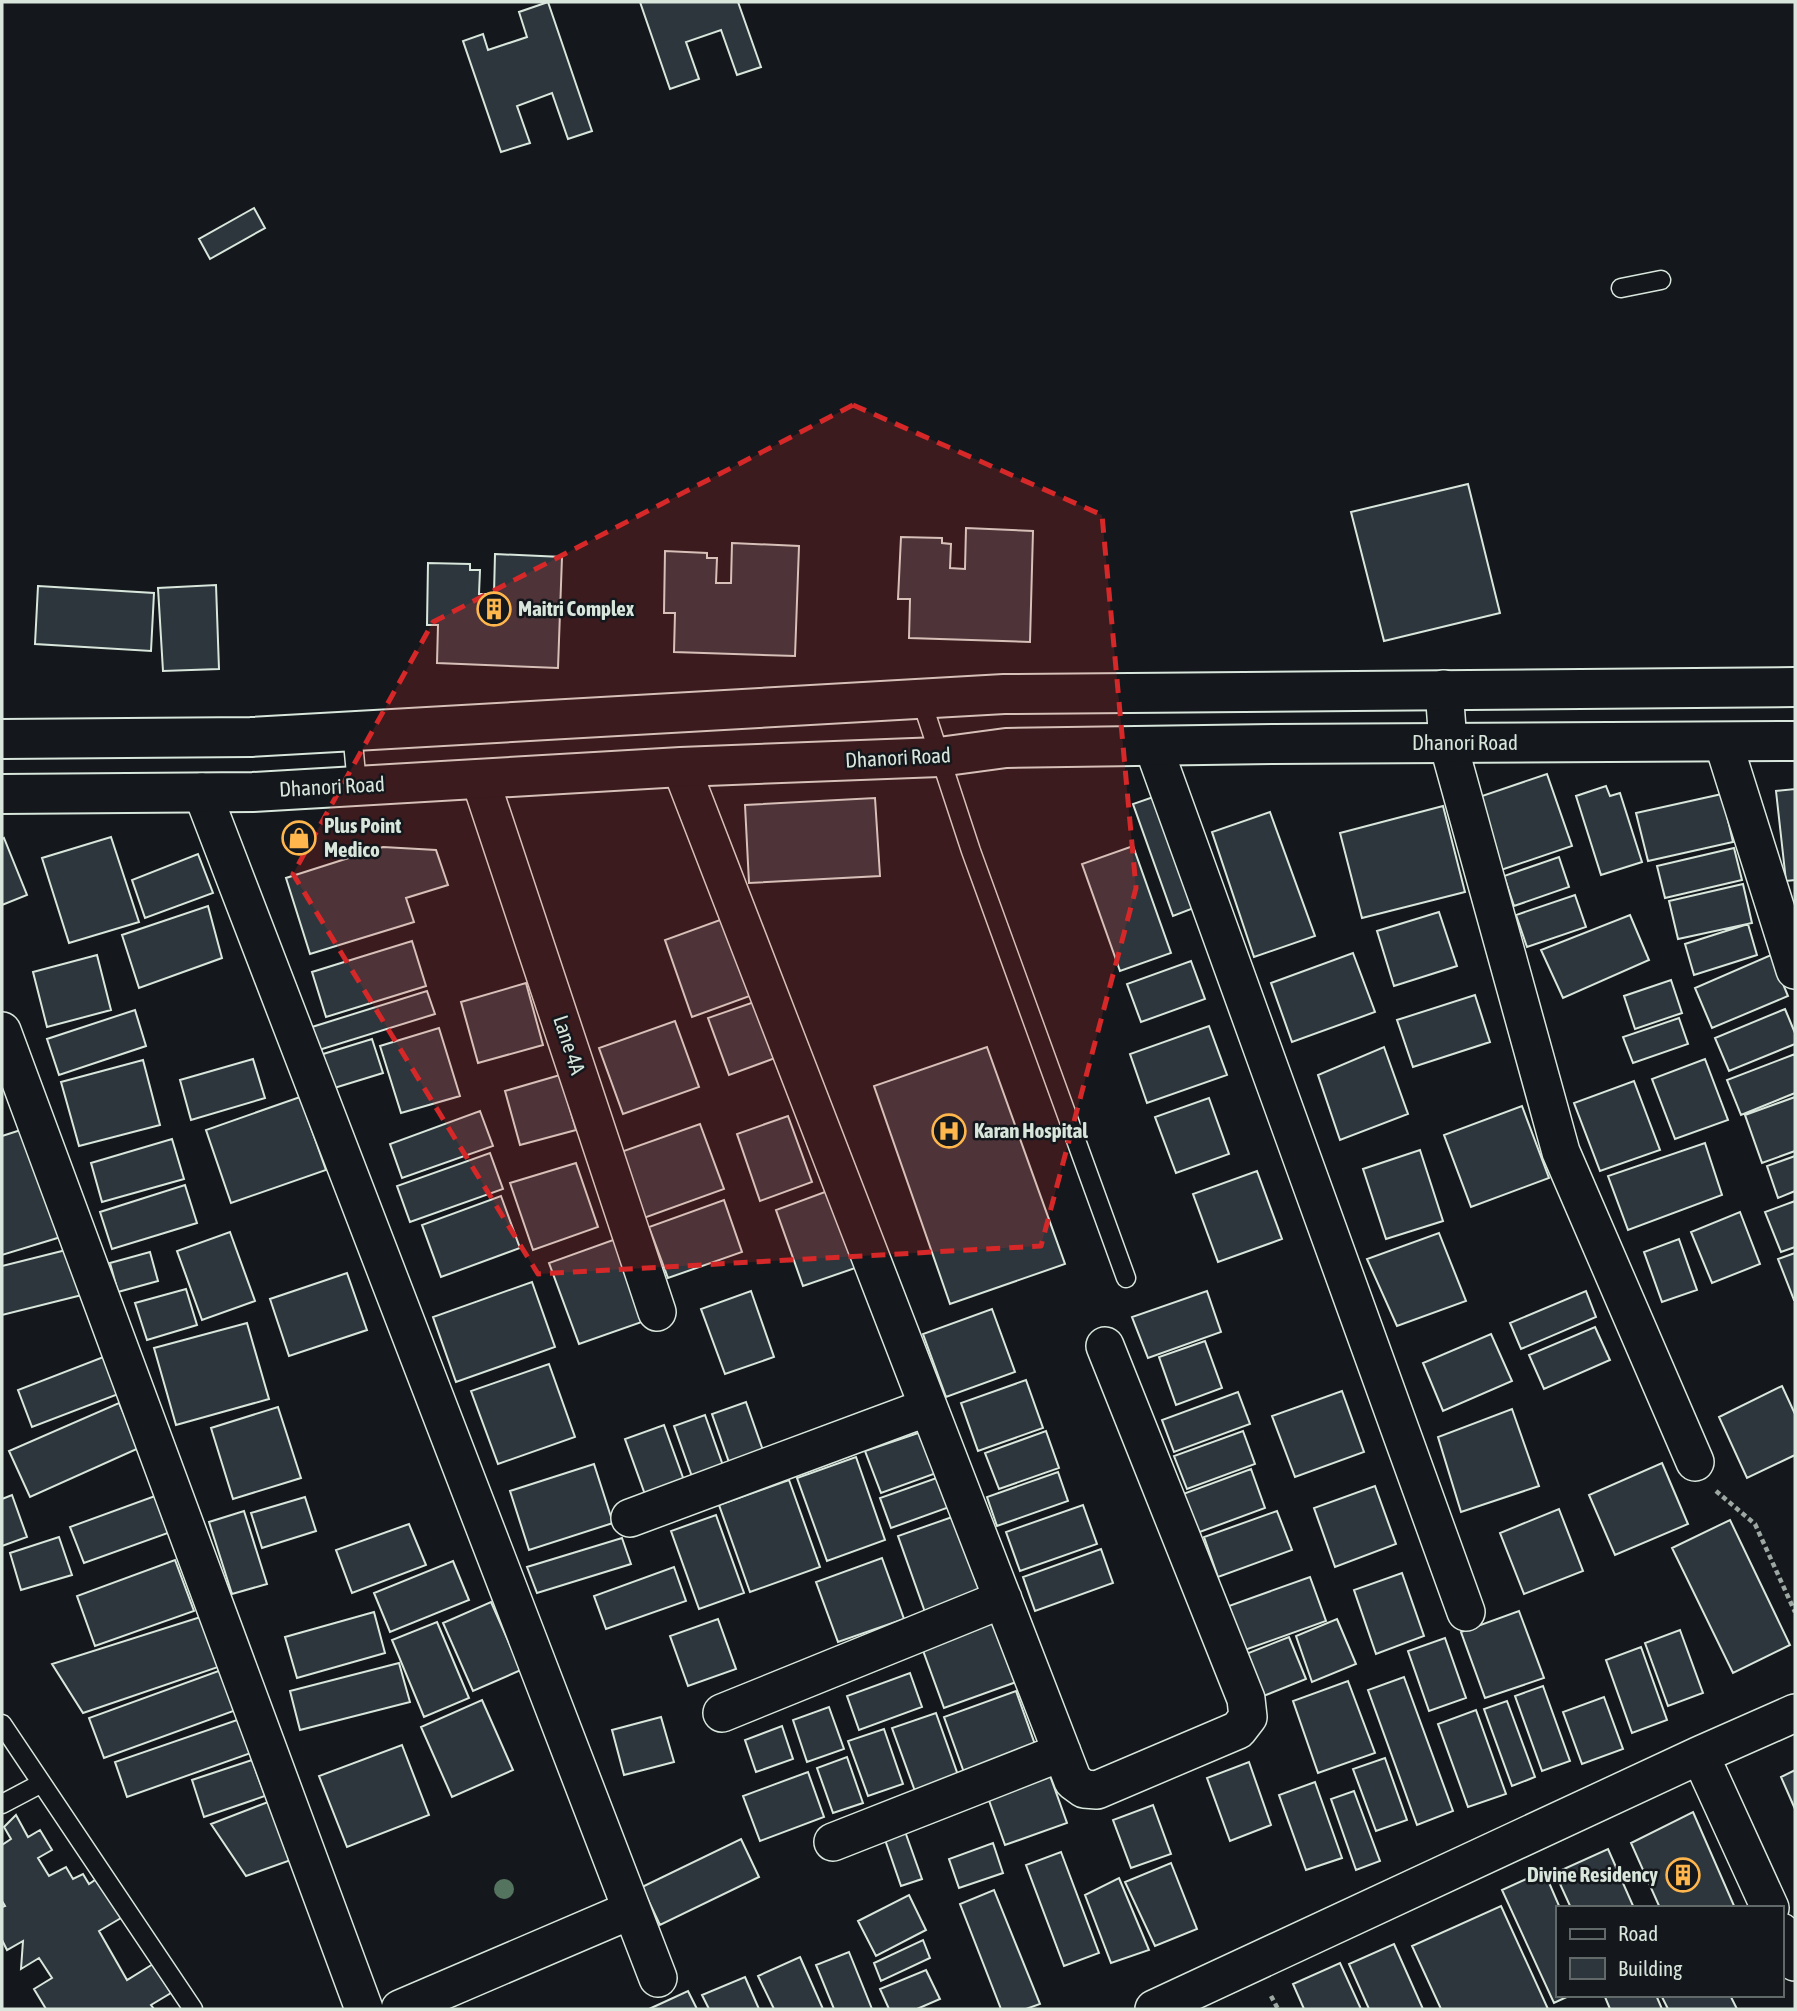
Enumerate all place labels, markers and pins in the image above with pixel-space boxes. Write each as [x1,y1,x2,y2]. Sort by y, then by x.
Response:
building icon: Maitri Complex [475,590,513,628]
place label: Maitri Complex [518,596,635,620]
place label: Plus Point Medico [324,813,401,861]
shop icon: Plus Point Medico [280,819,318,857]
hospital icon: Karan Hospital [930,1112,968,1150]
place label: Karan Hospital [974,1118,1088,1142]
building icon: Divine Residency [1664,1856,1702,1894]
place label: Divine Residency [1527,1862,1658,1886]

